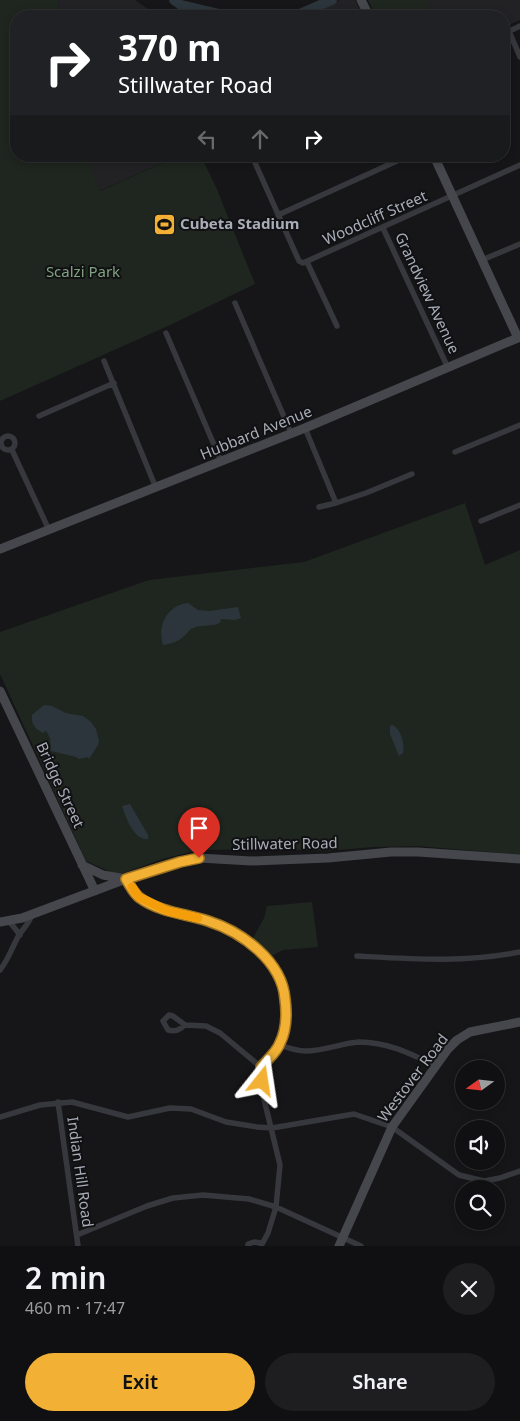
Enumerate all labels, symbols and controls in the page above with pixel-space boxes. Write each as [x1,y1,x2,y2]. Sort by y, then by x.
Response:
text: 370 m [118,24,221,71]
icon: right [35,30,100,95]
text: Stillwater Road [118,69,273,99]
icon: left [193,125,221,153]
icon: ahead [246,125,274,153]
icon: right [299,125,327,153]
street label: Woodcliff Street [319,185,430,249]
sports icon: Cubeta Stadium [152,212,176,236]
place label: Cubeta Stadium [180,213,299,233]
street label: Grandview Avenue [391,229,465,356]
park label: Scalzi Park [46,261,120,281]
street label: Hubbard Avenue [197,401,315,464]
street label: Bridge Street [32,738,90,831]
pin [178,807,220,858]
icon: arrive [185,814,213,842]
street label: Stillwater Road [232,832,338,854]
street label: Westover Road [372,1029,452,1126]
position arrow [235,1054,287,1106]
north arrow [455,1060,505,1110]
map controls [455,1060,505,1230]
street label: Indian Hill Road [63,1115,99,1229]
button: sound [455,1120,505,1170]
button: search [455,1180,505,1230]
text: 2 min [25,1257,106,1298]
button: close [443,1263,495,1315]
text: 460 m · 17:47 [25,1297,125,1319]
button: Exit [25,1353,255,1411]
button: Share [265,1353,495,1411]

